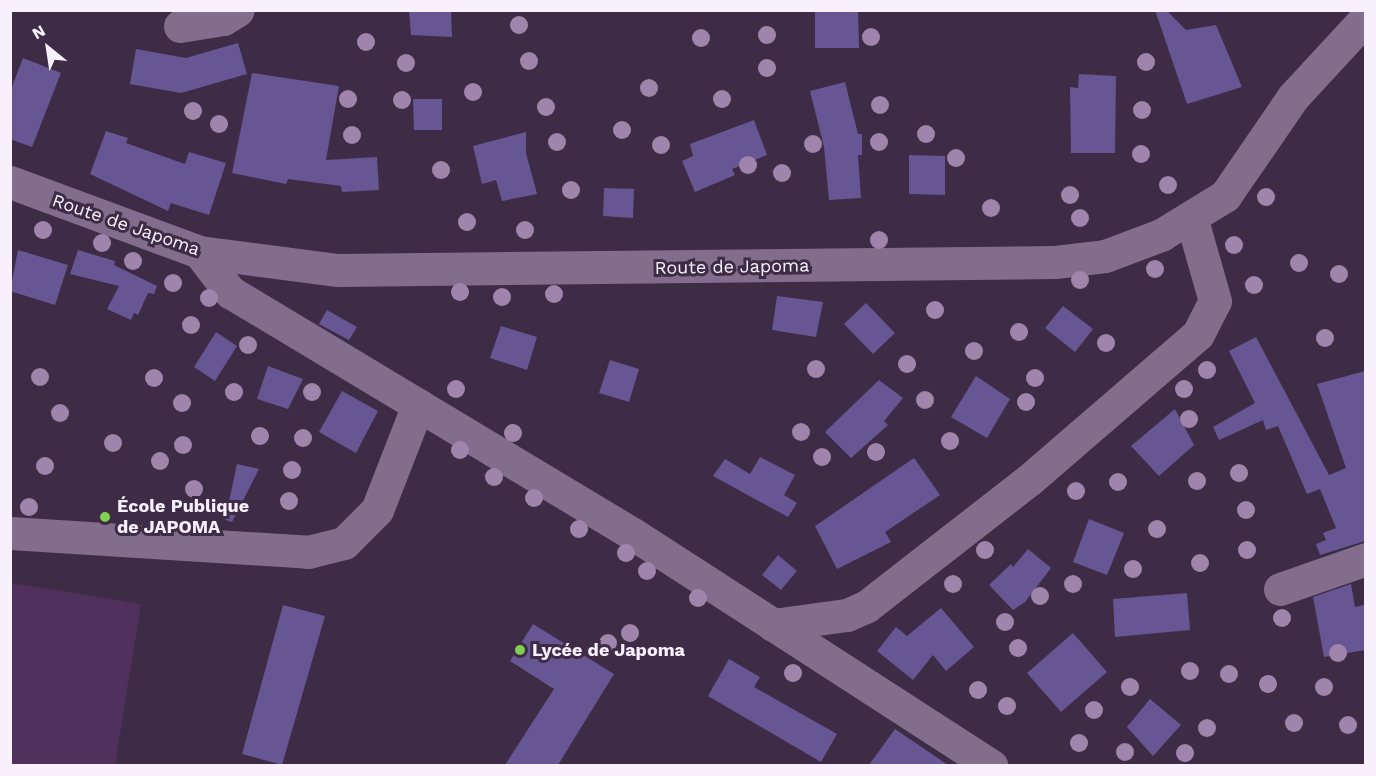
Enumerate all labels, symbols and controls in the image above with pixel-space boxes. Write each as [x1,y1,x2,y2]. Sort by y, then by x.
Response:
north arrow [18,18,78,78]
text: N [29,21,49,43]
street label: Route de Japoma [49,190,203,260]
street label: Route de Japoma [654,255,810,279]
place label: École Publique de JAPOMA [117,496,249,538]
marker: École Publique de JAPOMA [98,510,112,524]
place label: Lycée de Japoma [532,639,685,661]
marker: Lycée de Japoma [513,643,527,657]

